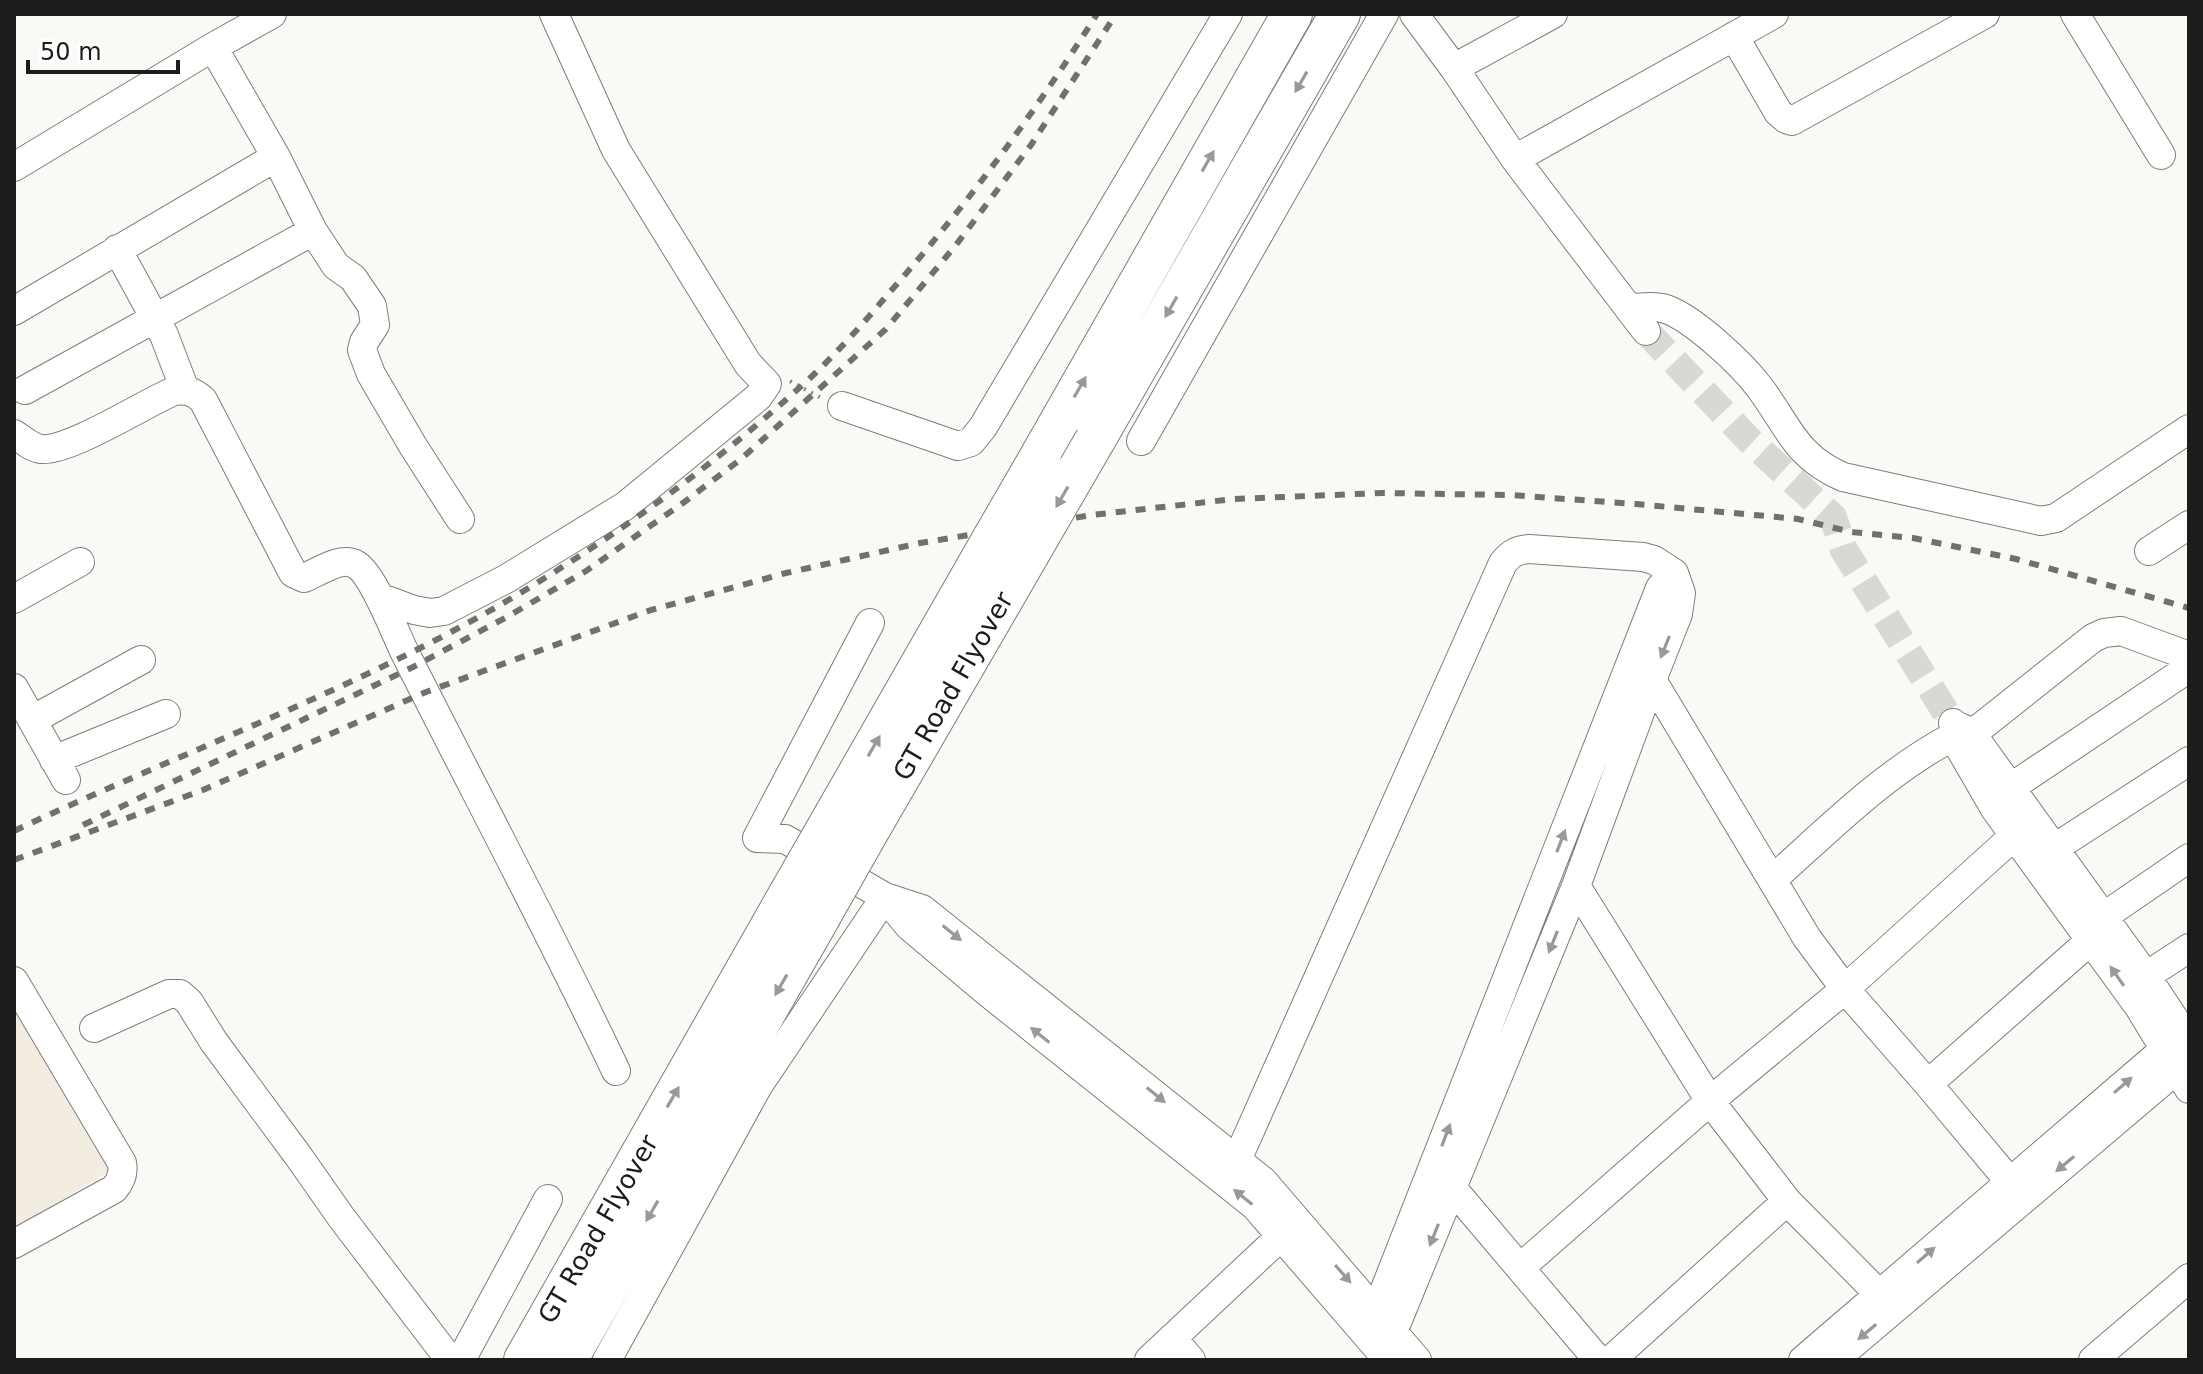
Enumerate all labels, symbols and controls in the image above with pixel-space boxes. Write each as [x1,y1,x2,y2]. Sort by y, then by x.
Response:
scale bar [28,24,178,74]
text: 50 m [40,38,102,66]
one-way arrow [1294,71,1308,93]
one-way arrow [1202,150,1215,173]
one-way arrow [1165,296,1179,318]
one-way arrow [1073,376,1087,398]
one-way arrow [1055,486,1069,508]
street label: GT Road Flyover [887,586,1019,785]
one-way arrow [1659,635,1672,659]
one-way arrow [867,735,881,757]
one-way arrow [1555,829,1568,853]
one-way arrow [942,924,962,941]
one-way arrow [1546,930,1559,954]
one-way arrow [2110,965,2125,986]
one-way arrow [774,974,788,996]
one-way arrow [1030,1027,1050,1043]
one-way arrow [2113,1077,2133,1094]
one-way arrow [666,1086,680,1108]
one-way arrow [1146,1086,1166,1103]
one-way arrow [1439,1123,1452,1147]
street label: GT Road Flyover [532,1129,664,1328]
one-way arrow [2056,1155,2076,1172]
one-way arrow [1233,1189,1253,1206]
one-way arrow [645,1200,659,1222]
one-way arrow [1427,1223,1440,1247]
one-way arrow [1916,1246,1935,1264]
one-way arrow [1334,1263,1351,1283]
one-way arrow [1857,1323,1877,1340]

